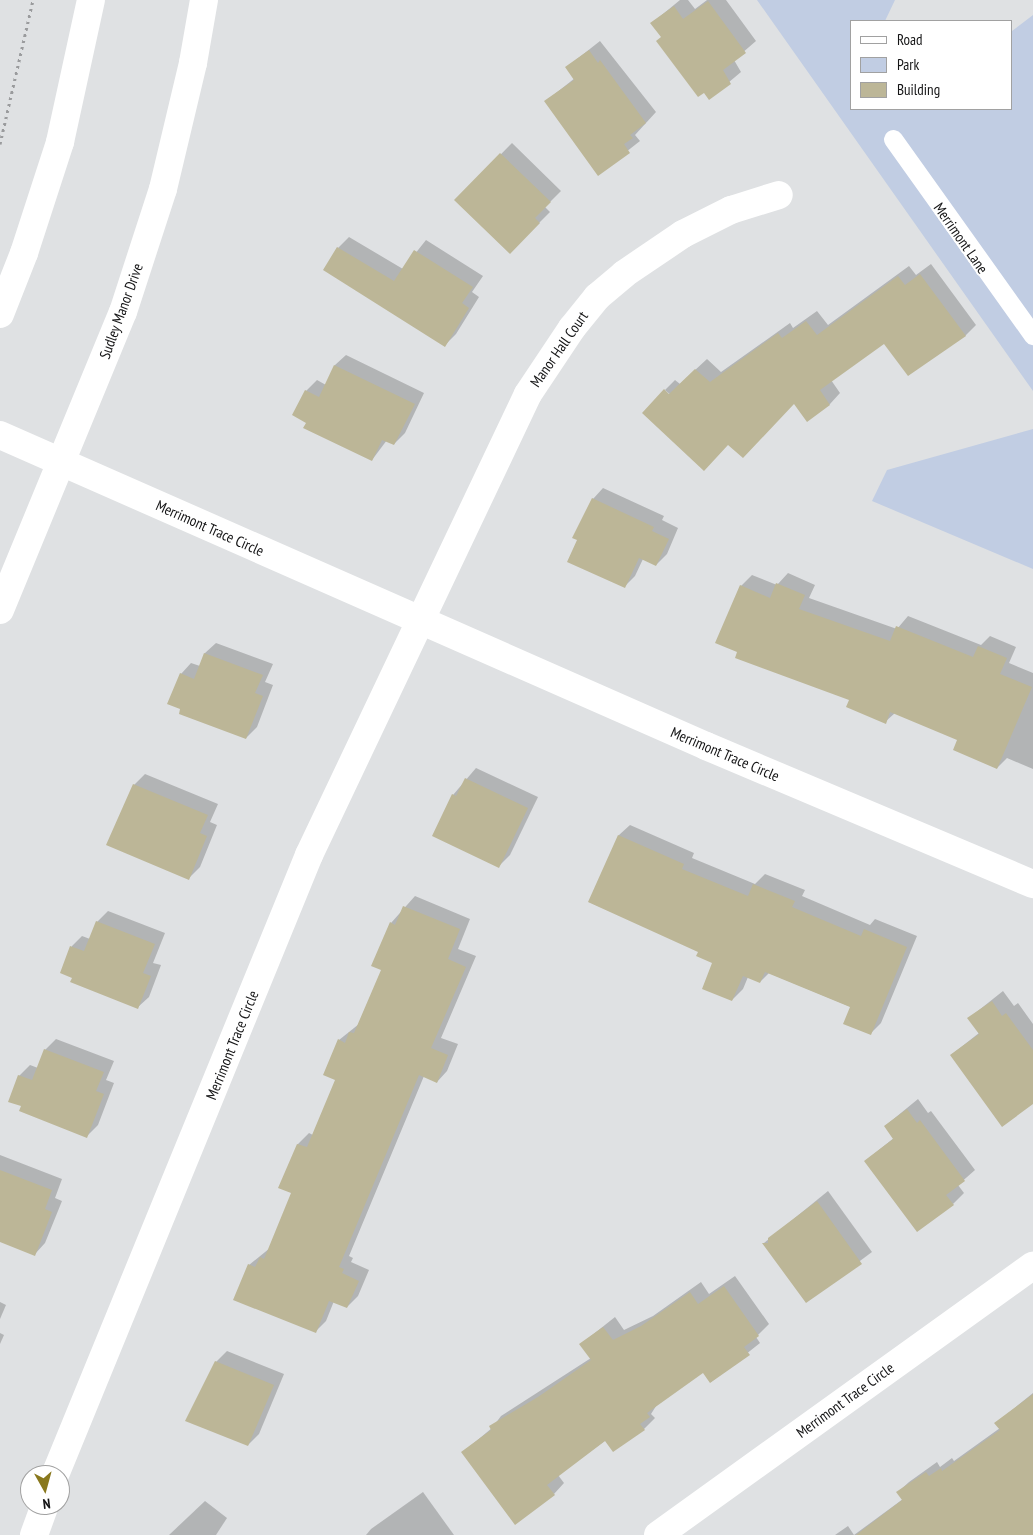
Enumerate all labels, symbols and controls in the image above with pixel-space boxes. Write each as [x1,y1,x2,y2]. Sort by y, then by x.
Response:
legend [850,20,1013,110]
text: Road [897,30,923,49]
text: Park [897,55,919,74]
text: Building [897,80,940,99]
street label: Merrimont Lane [930,199,992,277]
street label: Sudley Manor Drive [95,261,147,361]
street label: Manor Hall Court [526,308,592,390]
street label: Merrimont Trace Circle [153,496,267,560]
street label: Merrimont Trace Circle [668,723,782,785]
street label: Merrimont Trace Circle [202,988,262,1102]
street label: Merrimont Trace Circle [793,1358,897,1442]
north arrow [20,1465,70,1515]
text: N [42,1495,52,1513]

